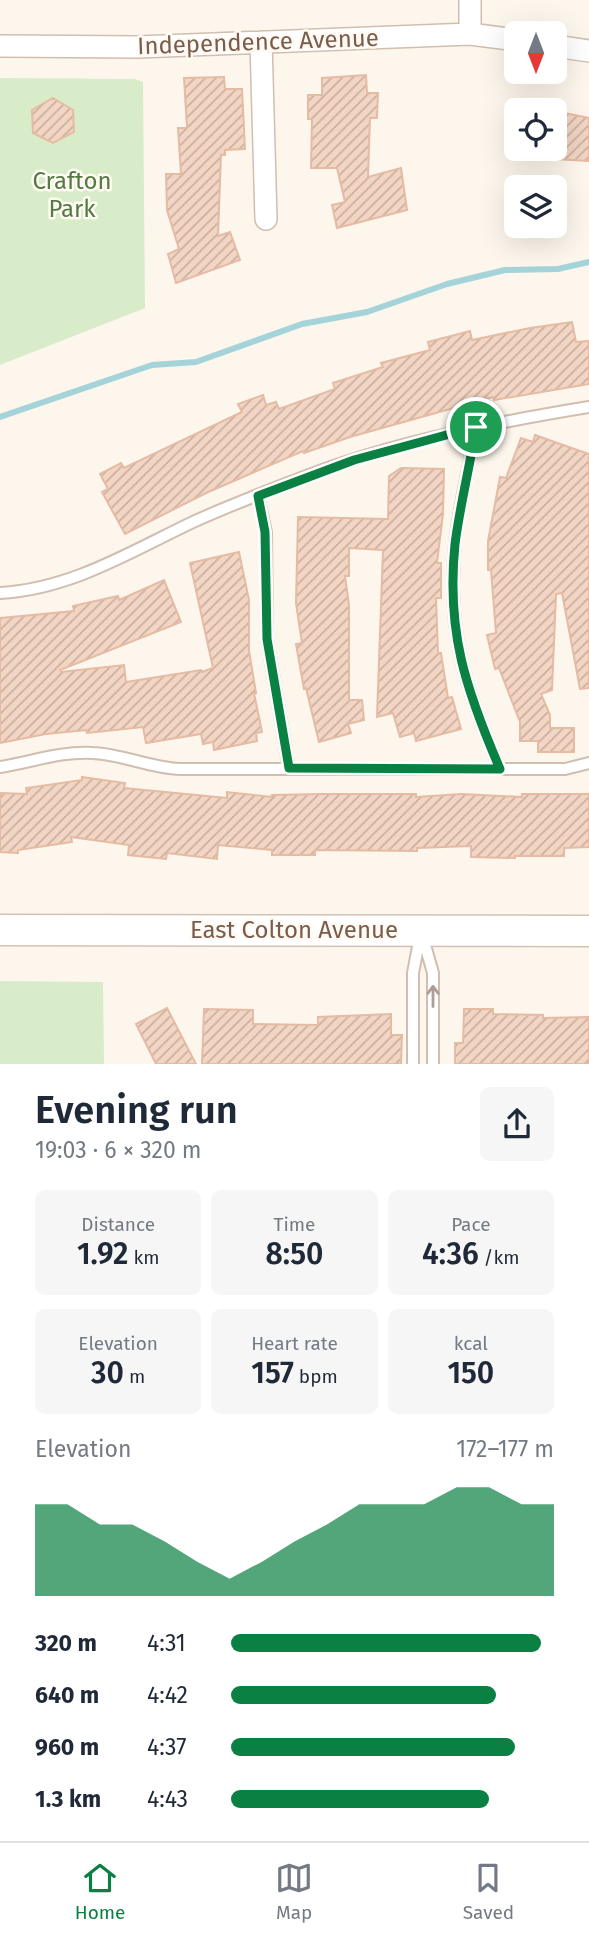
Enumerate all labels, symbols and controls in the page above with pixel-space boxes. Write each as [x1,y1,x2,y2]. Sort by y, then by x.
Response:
north arrow [504,21,567,84]
map controls [504,21,567,238]
street label: Independence Avenue [137,24,379,60]
button: locate [504,98,567,161]
park label: Crafton Park [33,167,111,223]
button: layers [504,175,567,238]
pin [446,397,506,457]
icon: arrive [457,408,495,446]
street label: East Colton Avenue [190,916,398,944]
one-way arrow [426,985,440,1008]
text: Evening run [35,1087,238,1133]
button: share [480,1087,554,1161]
text: 19:03 · 6 × 320 m [35,1136,202,1164]
text: Distance [81,1213,155,1236]
text: Time [274,1213,315,1236]
text: Pace [451,1213,491,1236]
text: 1.92 [77,1236,128,1272]
text: 8:50 [266,1236,323,1272]
text: 4:36 [422,1236,479,1272]
text: km [128,1246,159,1269]
text: /km [479,1246,520,1269]
text: Elevation [78,1332,158,1355]
text: Heart rate [251,1332,338,1355]
text: kcal [454,1332,488,1355]
text: 30 [91,1355,124,1391]
text: 157 [251,1355,294,1391]
text: 150 [447,1355,494,1391]
text: m [124,1365,145,1388]
text: bpm [294,1365,338,1388]
text: Elevation [35,1435,131,1463]
text: 172–177 m [456,1435,554,1463]
text: 320 m [35,1629,97,1657]
text: 4:31 [147,1629,186,1657]
text: 640 m [35,1681,99,1709]
text: 4:42 [147,1681,188,1709]
text: 960 m [35,1733,99,1761]
text: 4:37 [147,1733,187,1761]
text: 1.3 km [35,1785,101,1813]
text: 4:43 [147,1785,188,1813]
tab: Home [75,1859,125,1924]
tab: Map [275,1859,313,1924]
tab: Saved [463,1859,514,1924]

